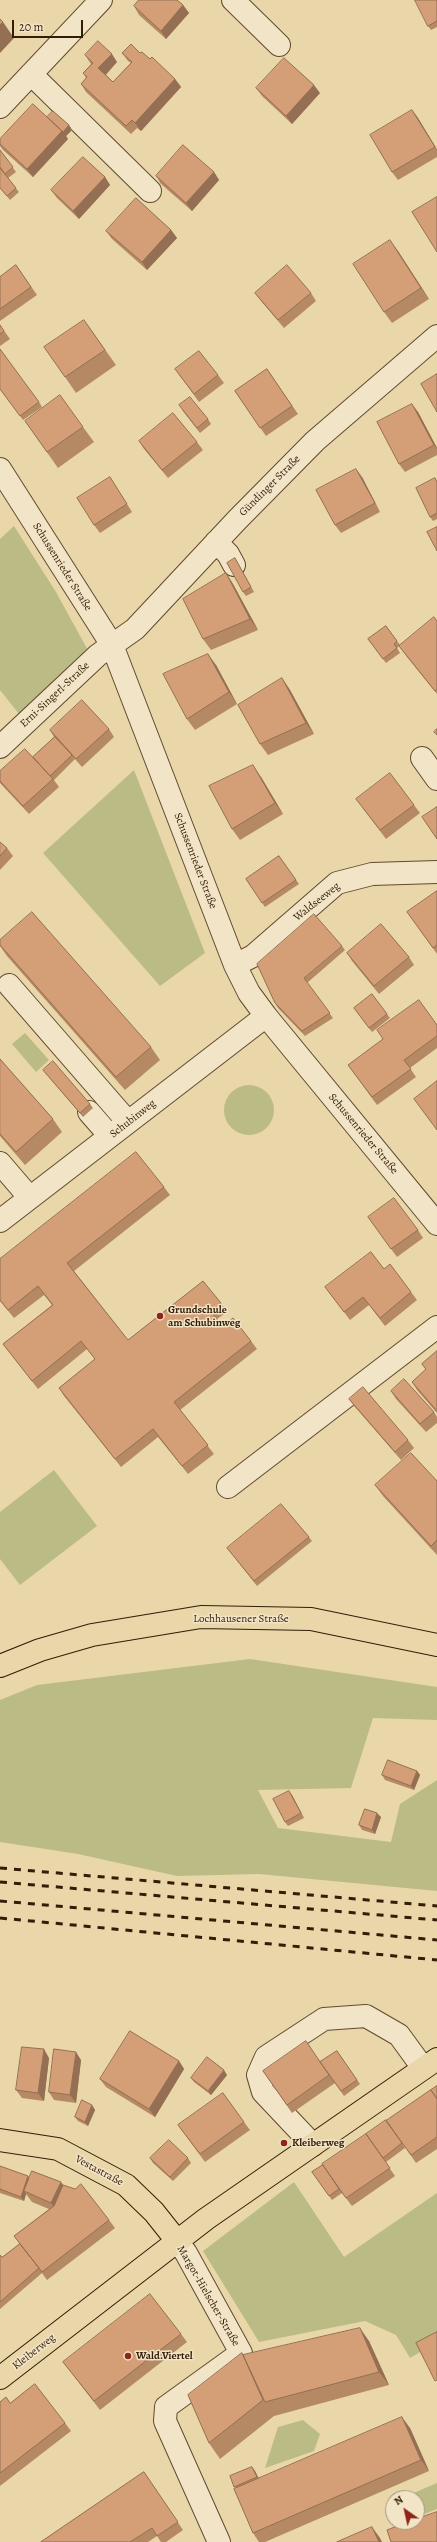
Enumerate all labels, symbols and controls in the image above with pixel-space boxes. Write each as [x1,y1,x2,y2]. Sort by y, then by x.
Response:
scale bar [14,12,85,38]
text: 20 m [19,19,43,35]
street label: Gündinger Straße [237,453,303,519]
street label: Schussenrieder Straße [30,520,94,614]
street label: Erni-Singerl-Straße [18,659,92,731]
street label: Schussenrieder Straße [171,811,219,911]
street label: Waldseeweg [291,880,343,924]
street label: Schussenrieder Straße [325,1091,401,1177]
street label: Schubinweg [107,1097,159,1141]
place label: Grundschule am Schubinweg [168,1303,240,1329]
marker: Grundschule am Schubinweg [155,1311,165,1321]
street label: Lochhausener Straße [193,1612,289,1626]
place label: Kleiberweg [292,2136,344,2150]
marker: Kleiberweg [279,2138,289,2148]
street label: Vestastraße [73,2153,125,2189]
street label: Margot-Hielscher-Straße [174,2243,242,2349]
street label: Kleiberweg [10,2331,58,2373]
place label: Wald.Viertel [136,2349,193,2363]
marker: Wald.Viertel [123,2351,133,2361]
north arrow [385,2490,425,2530]
text: N [391,2492,406,2509]

